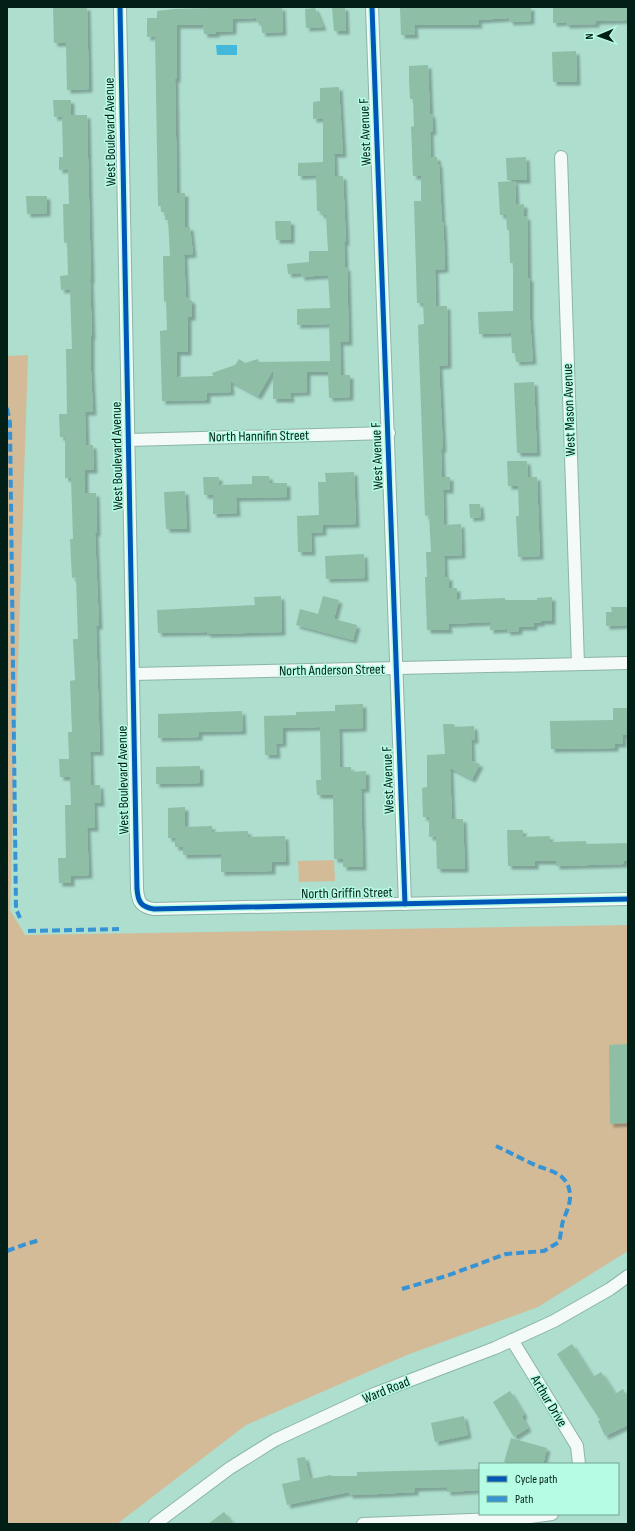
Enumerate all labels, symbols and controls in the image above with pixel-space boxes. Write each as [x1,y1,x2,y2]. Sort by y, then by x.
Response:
north arrow [579,16,619,56]
text: N [583,33,596,39]
street label: West Boulevard Avenue [101,77,119,187]
street label: West Avenue F [355,97,375,166]
street label: West Mason Avenue [559,363,579,457]
street label: West Boulevard Avenue [108,401,126,511]
street label: West Avenue F [367,421,387,490]
street label: North Hannifin Street [209,427,309,445]
street label: North Anderson Street [279,661,385,679]
street label: West Boulevard Avenue [114,725,132,835]
street label: West Avenue F [378,745,398,814]
street label: North Griffin Street [301,884,393,902]
street label: Arthur Drive [526,1371,571,1430]
street label: Ward Road [360,1373,412,1407]
legend [479,1463,619,1515]
text: Cycle path [515,1472,557,1487]
text: Path [515,1492,533,1507]

